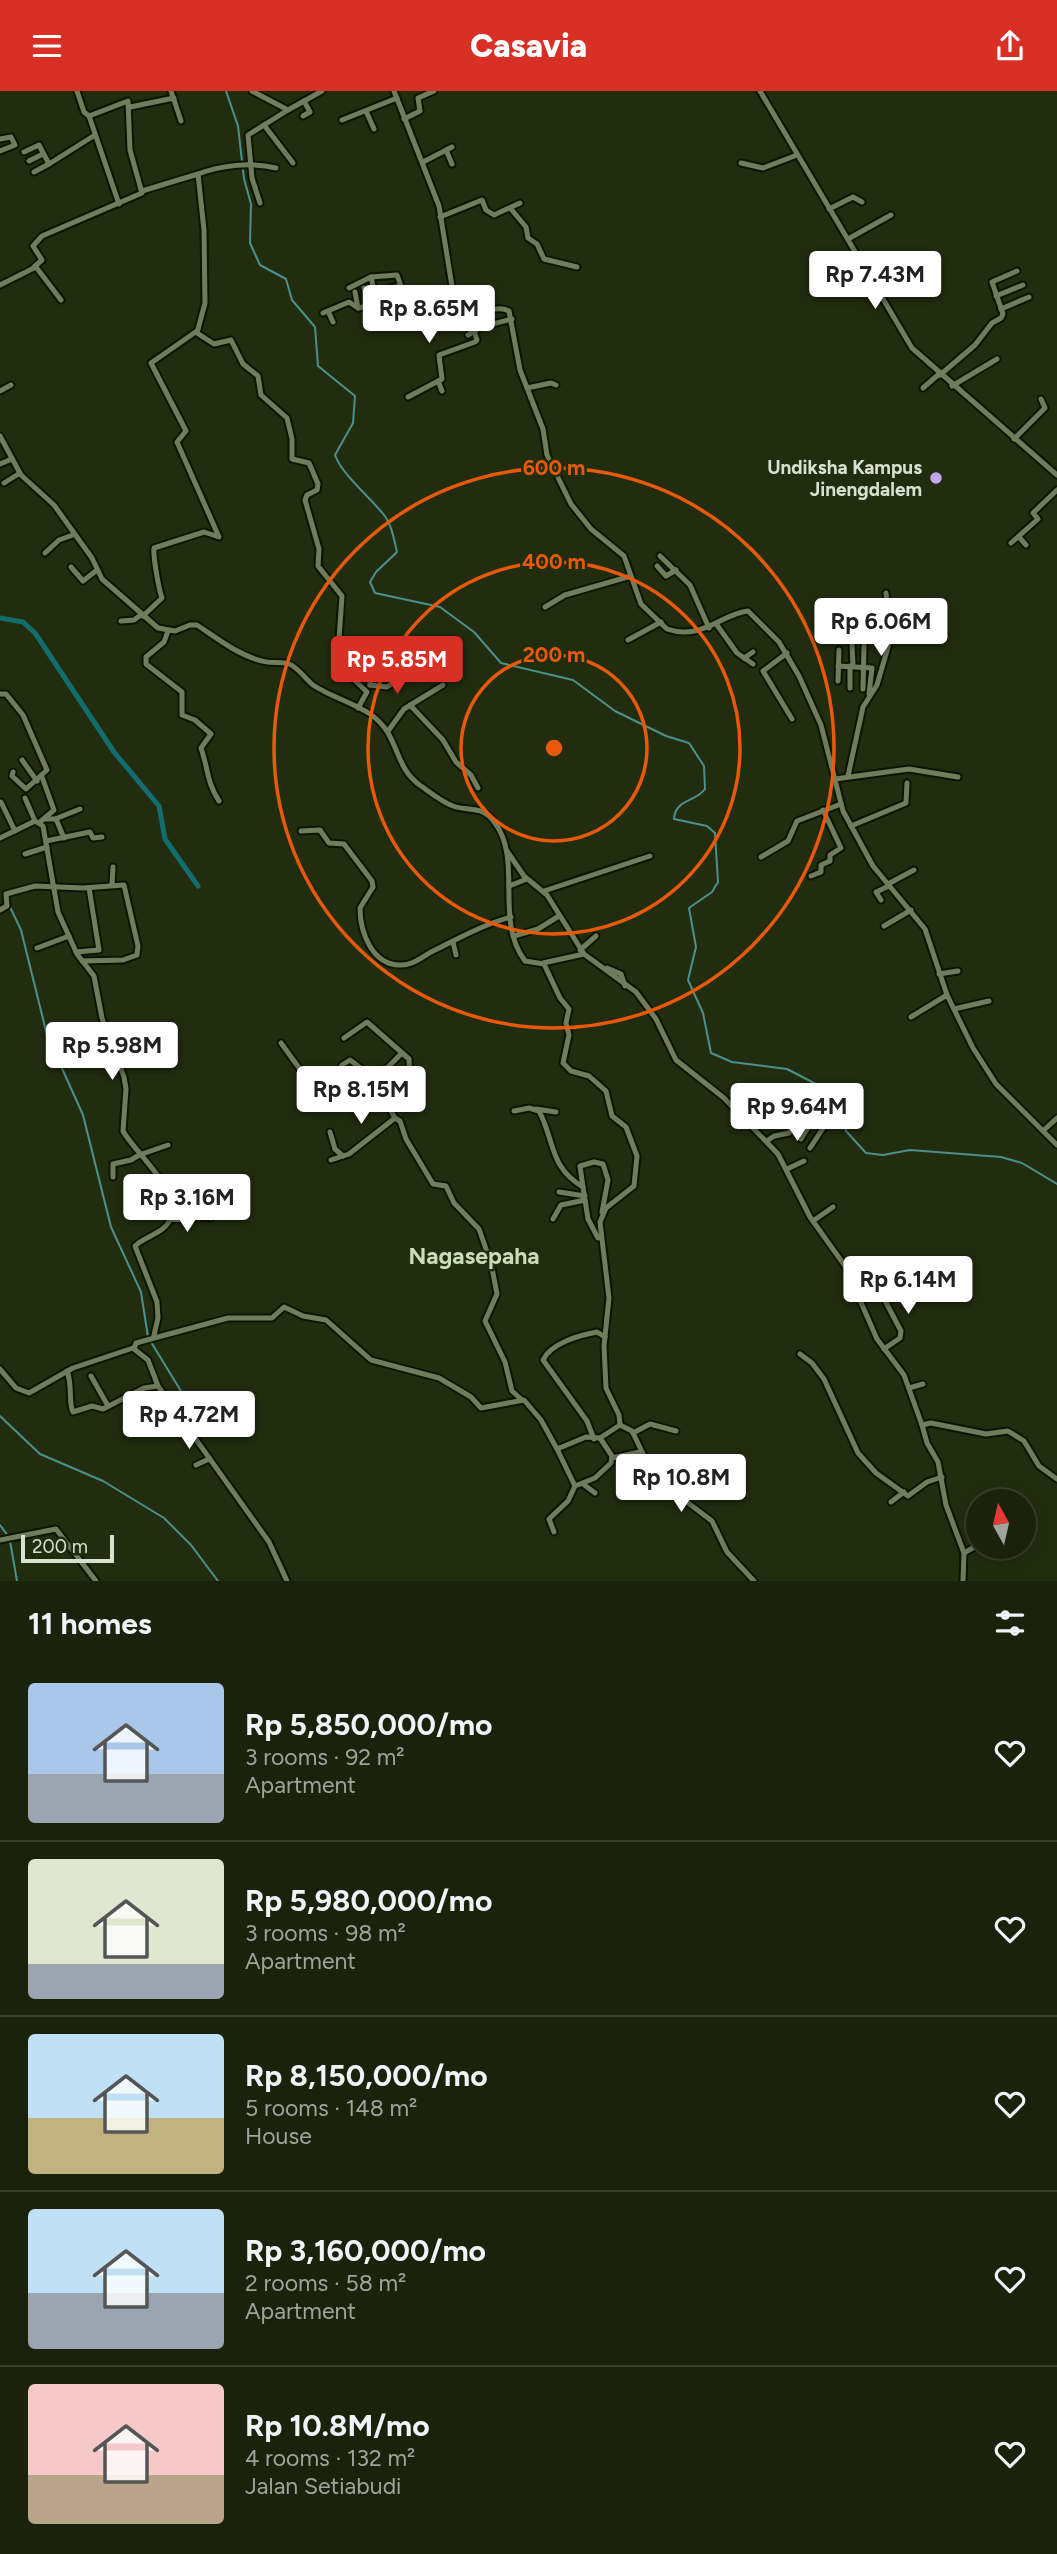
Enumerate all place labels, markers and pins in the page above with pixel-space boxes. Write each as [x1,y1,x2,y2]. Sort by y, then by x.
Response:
pin: Rp 7.43M [803,251,947,311]
pin: Rp 8.65M [357,285,501,345]
place label: Undiksha Kampus Jinengdalem [767,456,922,501]
marker: Undiksha Kampus Jinengdalem [928,470,944,486]
pin: Rp 6.06M [809,599,953,658]
pin: Rp 5.85M [325,637,469,696]
centre of rings [542,736,566,760]
pin: Rp 5.98M [40,1023,184,1082]
pin: Rp 8.15M [289,1067,433,1126]
pin: Rp 9.64M [725,1083,869,1143]
pin: Rp 3.16M [115,1175,259,1234]
pin: Rp 6.14M [836,1257,980,1316]
pin: Rp 4.72M [117,1391,261,1451]
pin: Rp 10.8M [609,1455,753,1514]

